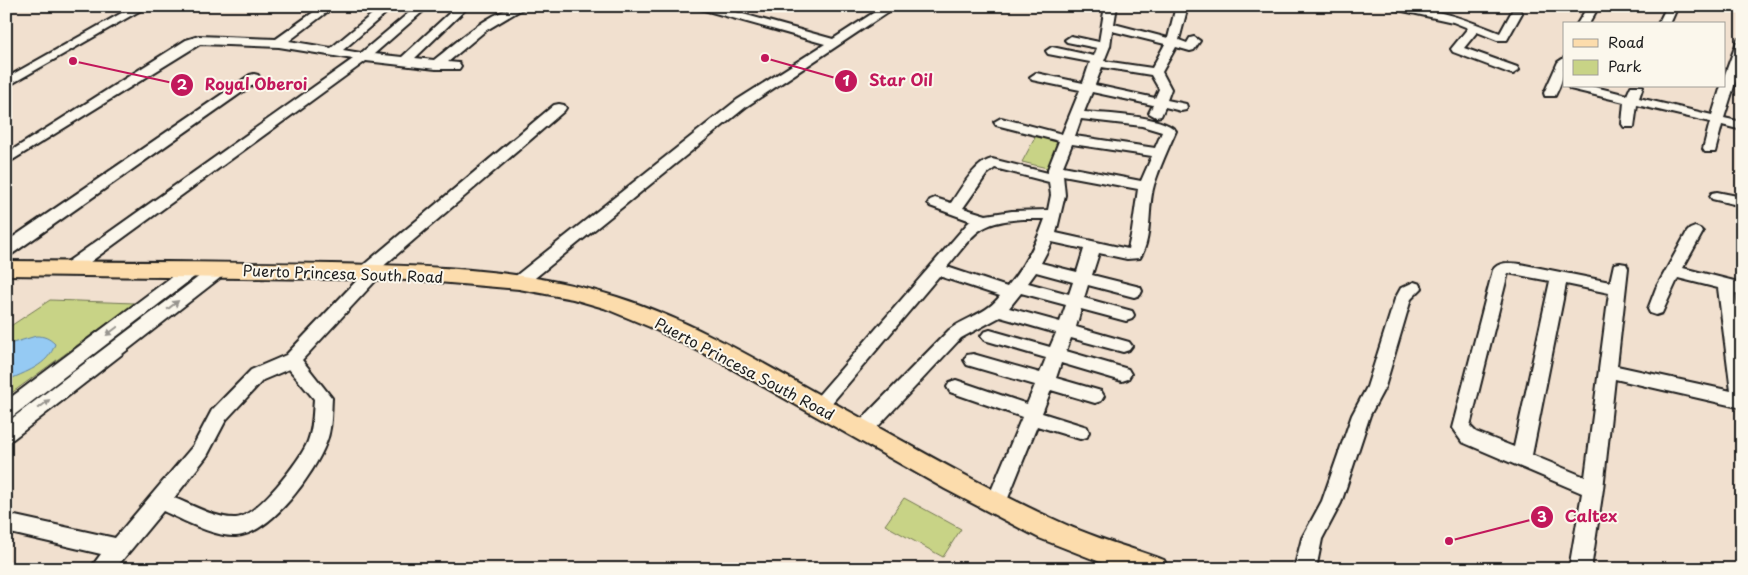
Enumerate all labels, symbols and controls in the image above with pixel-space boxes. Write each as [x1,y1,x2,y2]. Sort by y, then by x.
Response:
legend [1563,22,1726,88]
text: Road [1608,30,1644,53]
text: Park [1608,54,1642,77]
callout: Star Oil [834,65,943,96]
text: Star Oil [869,67,933,91]
text: 1 [842,68,850,91]
callout: Royal Oberoi [170,69,318,100]
text: Royal Oberoi [205,71,308,95]
text: 2 [177,72,188,95]
street label: Puerto Princesa South Road [242,258,444,288]
one-way arrow [166,299,179,310]
street label: Puerto Princesa South Road [651,311,839,425]
one-way arrow [106,326,119,337]
one-way arrow [38,399,51,409]
callout: Caltex [1530,501,1627,532]
text: Caltex [1565,503,1617,527]
text: 3 [1537,504,1547,527]

